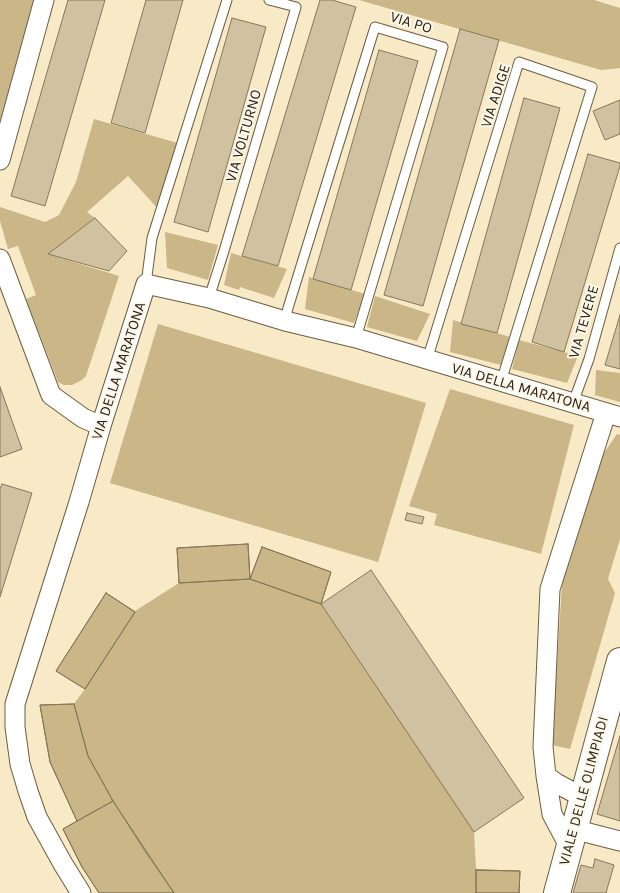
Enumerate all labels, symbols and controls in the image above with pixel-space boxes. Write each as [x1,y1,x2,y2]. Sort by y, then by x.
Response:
street label: VIA PO [388,8,434,38]
street label: VIA ADIGE [477,62,515,130]
street label: VIA VOLTURNO [222,88,266,184]
street label: VIA TEVERE [565,283,603,361]
street label: VIA DELLA MARATONA [88,300,150,442]
street label: VIA DELLA MARATONA [449,360,593,416]
street label: VIALE DELLE OLIMPIADI [555,715,613,867]

